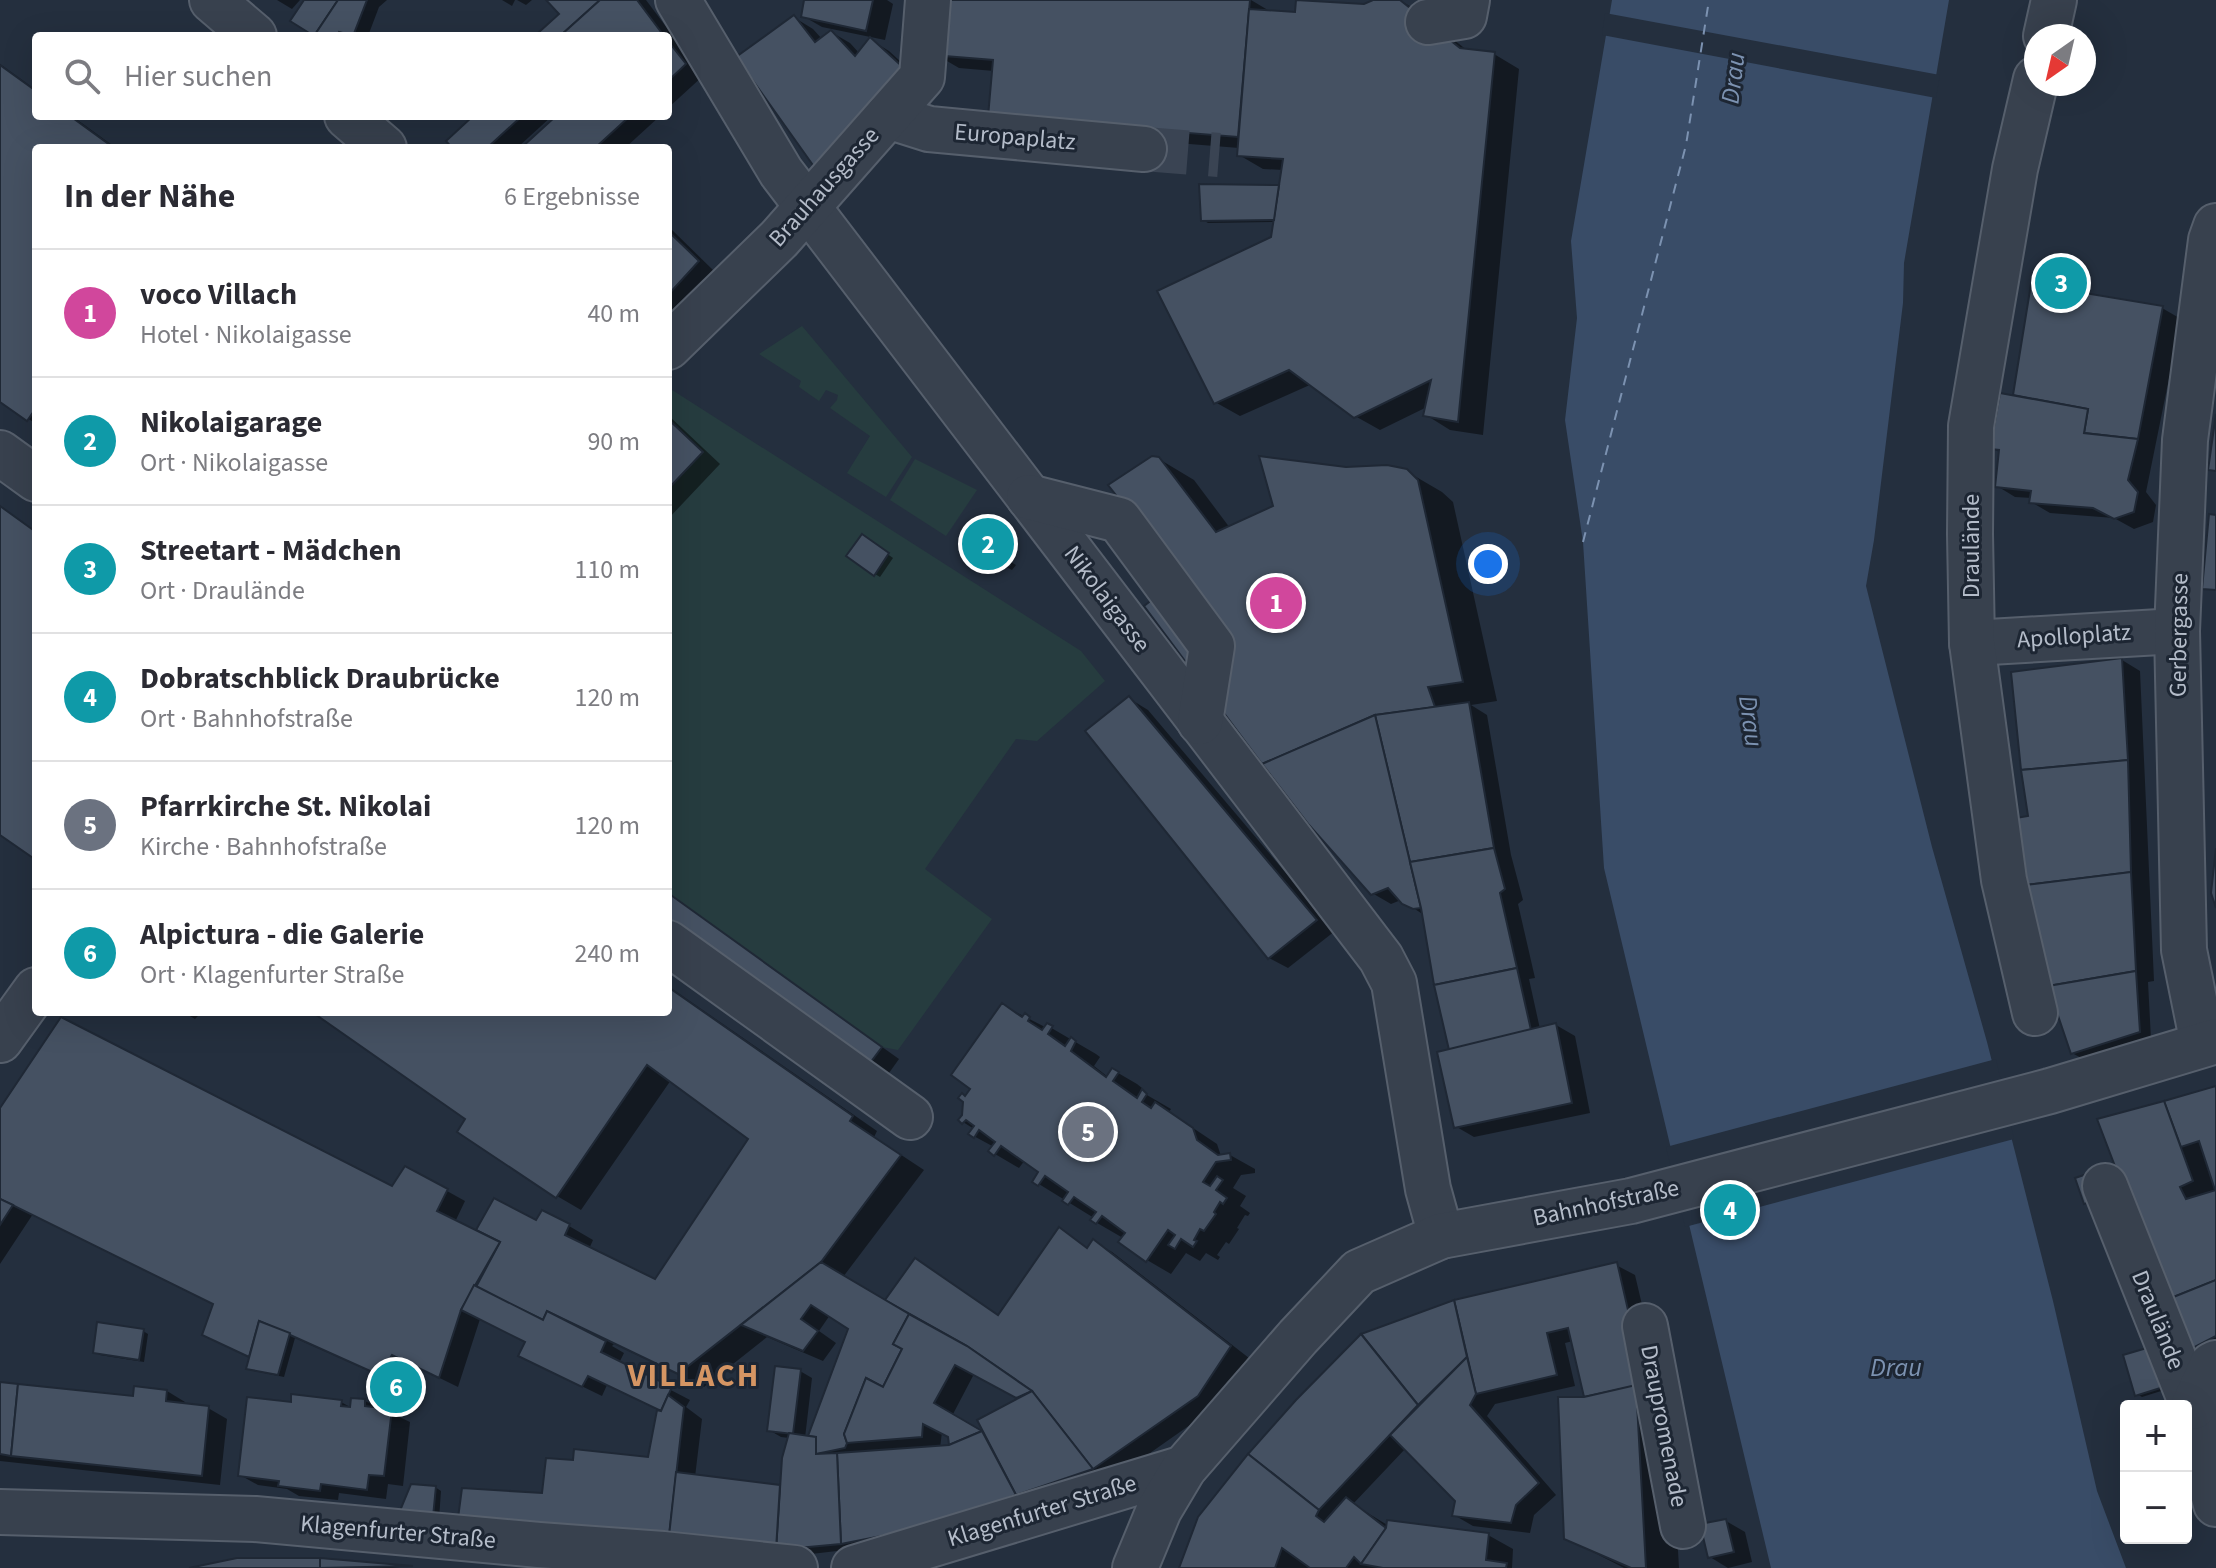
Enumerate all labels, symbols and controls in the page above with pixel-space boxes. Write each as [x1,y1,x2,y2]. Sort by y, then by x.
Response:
north arrow [2024,24,2096,96]
search box [32,32,672,120]
water label: Drau [1711,50,1755,106]
icon: search [60,54,104,98]
text: Hier suchen [124,55,272,98]
street label: Europaplatz [953,114,1077,160]
street label: Brauhausgasse [760,119,888,255]
text: In der Nähe [64,172,235,221]
text: 6 Ergebnisse [504,178,640,215]
pin: 3 [2035,253,2087,313]
text: voco Villach [140,273,297,316]
text: 1 [83,295,97,332]
text: 40 m [587,295,640,332]
text: Hotel · Nikolaigasse [140,316,352,353]
text: Nikolaigarage [140,401,322,444]
text: 2 [83,423,97,460]
text: 90 m [587,423,640,460]
text: Ort · Nikolaigasse [140,444,328,481]
street label: Draulände [1954,494,1989,598]
pin: 2 [962,514,1014,574]
text: Streetart - Mädchen [140,529,402,572]
street label: Nikolaigasse [1055,538,1159,660]
your location [1468,544,1508,584]
text: 3 [83,551,97,588]
text: 110 m [574,551,640,588]
text: Ort · Draulände [140,572,305,609]
pin: 1 [1250,573,1302,633]
street label: Gerbergasse [2160,573,2198,697]
street label: Apolloplatz [2016,615,2132,657]
text: Dobratschblick Draubrücke [140,657,500,700]
text: 4 [83,679,97,716]
text: 120 m [574,679,640,716]
water label: Drau [1729,693,1773,749]
text: Ort · Bahnhofstraße [140,700,353,737]
text: Pfarrkirche St. Nikolai [140,785,431,828]
text: 5 [83,807,97,844]
text: 120 m [574,807,640,844]
text: Kirche · Bahnhofstraße [140,828,387,865]
text: Alpictura - die Galerie [140,913,424,956]
text: 6 [83,935,97,972]
text: 240 m [574,935,640,972]
text: Ort · Klagenfurter Straße [140,956,404,993]
pin: 5 [1062,1102,1114,1162]
street label: Bahnhofstraße [1530,1170,1682,1236]
pin: 4 [1704,1180,1756,1240]
street label: Draulände [2122,1265,2194,1375]
street label: Draupromenade [1631,1342,1697,1510]
water label: Drau [1870,1349,1922,1386]
district label: VILLACH [627,1353,760,1399]
pin: 6 [370,1357,422,1417]
map controls [2120,1400,2192,1544]
button: + [2120,1400,2192,1472]
street label: Klagenfurter Straße [943,1466,1141,1556]
button: − [2120,1472,2192,1544]
street label: Klagenfurter Straße [299,1506,497,1558]

